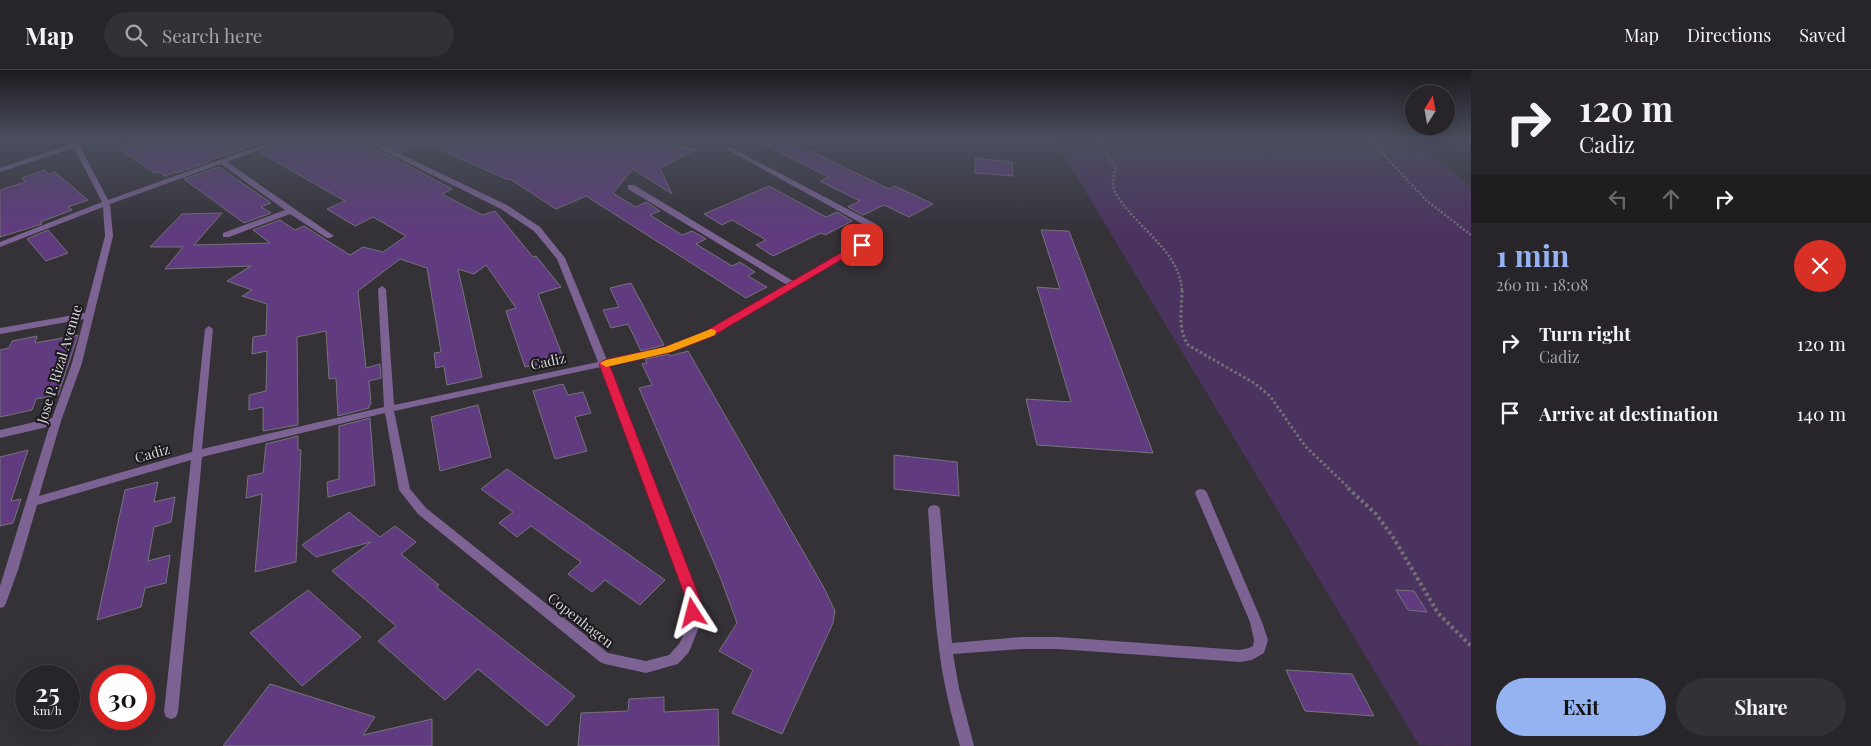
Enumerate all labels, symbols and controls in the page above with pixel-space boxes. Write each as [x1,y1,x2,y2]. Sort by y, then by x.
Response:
search box [104,12,454,57]
text: Map [25,19,74,51]
icon: search [122,21,150,49]
text: Search here [162,22,262,48]
text: Map [1624,23,1659,47]
text: Directions [1687,23,1771,47]
text: Saved [1799,23,1846,47]
text: 120 m [1579,84,1673,131]
north arrow [1405,85,1455,135]
map controls [1405,85,1455,135]
icon: right [1496,90,1561,155]
text: Cadiz [1579,129,1635,159]
icon: left [1604,185,1632,213]
icon: ahead [1657,185,1685,213]
icon: right [1710,185,1738,213]
pin [841,224,883,266]
icon: arrive [848,231,876,259]
text: 1 min [1496,235,1570,275]
button: close [1794,240,1846,292]
text: 260 m · 18:08 [1496,274,1588,295]
street label: Jose P. Rizal Avenue [32,302,86,427]
text: Turn right [1539,320,1631,346]
icon: right [1496,329,1524,357]
text: 120 m [1797,330,1846,356]
text: Cadiz [1539,346,1580,367]
street label: Cadiz [529,348,568,374]
icon: arrive [1496,399,1524,427]
text: Arrive at destination [1539,400,1719,426]
text: 140 m [1797,400,1846,426]
street label: Cadiz [132,439,172,467]
position arrow [666,586,718,638]
street label: Copenhagen [544,588,618,652]
speed limit sign: 30 [90,665,155,730]
text: 25 [35,675,60,708]
button: Exit [1496,678,1666,736]
button: Share [1676,678,1846,736]
text: km/h [33,702,62,718]

